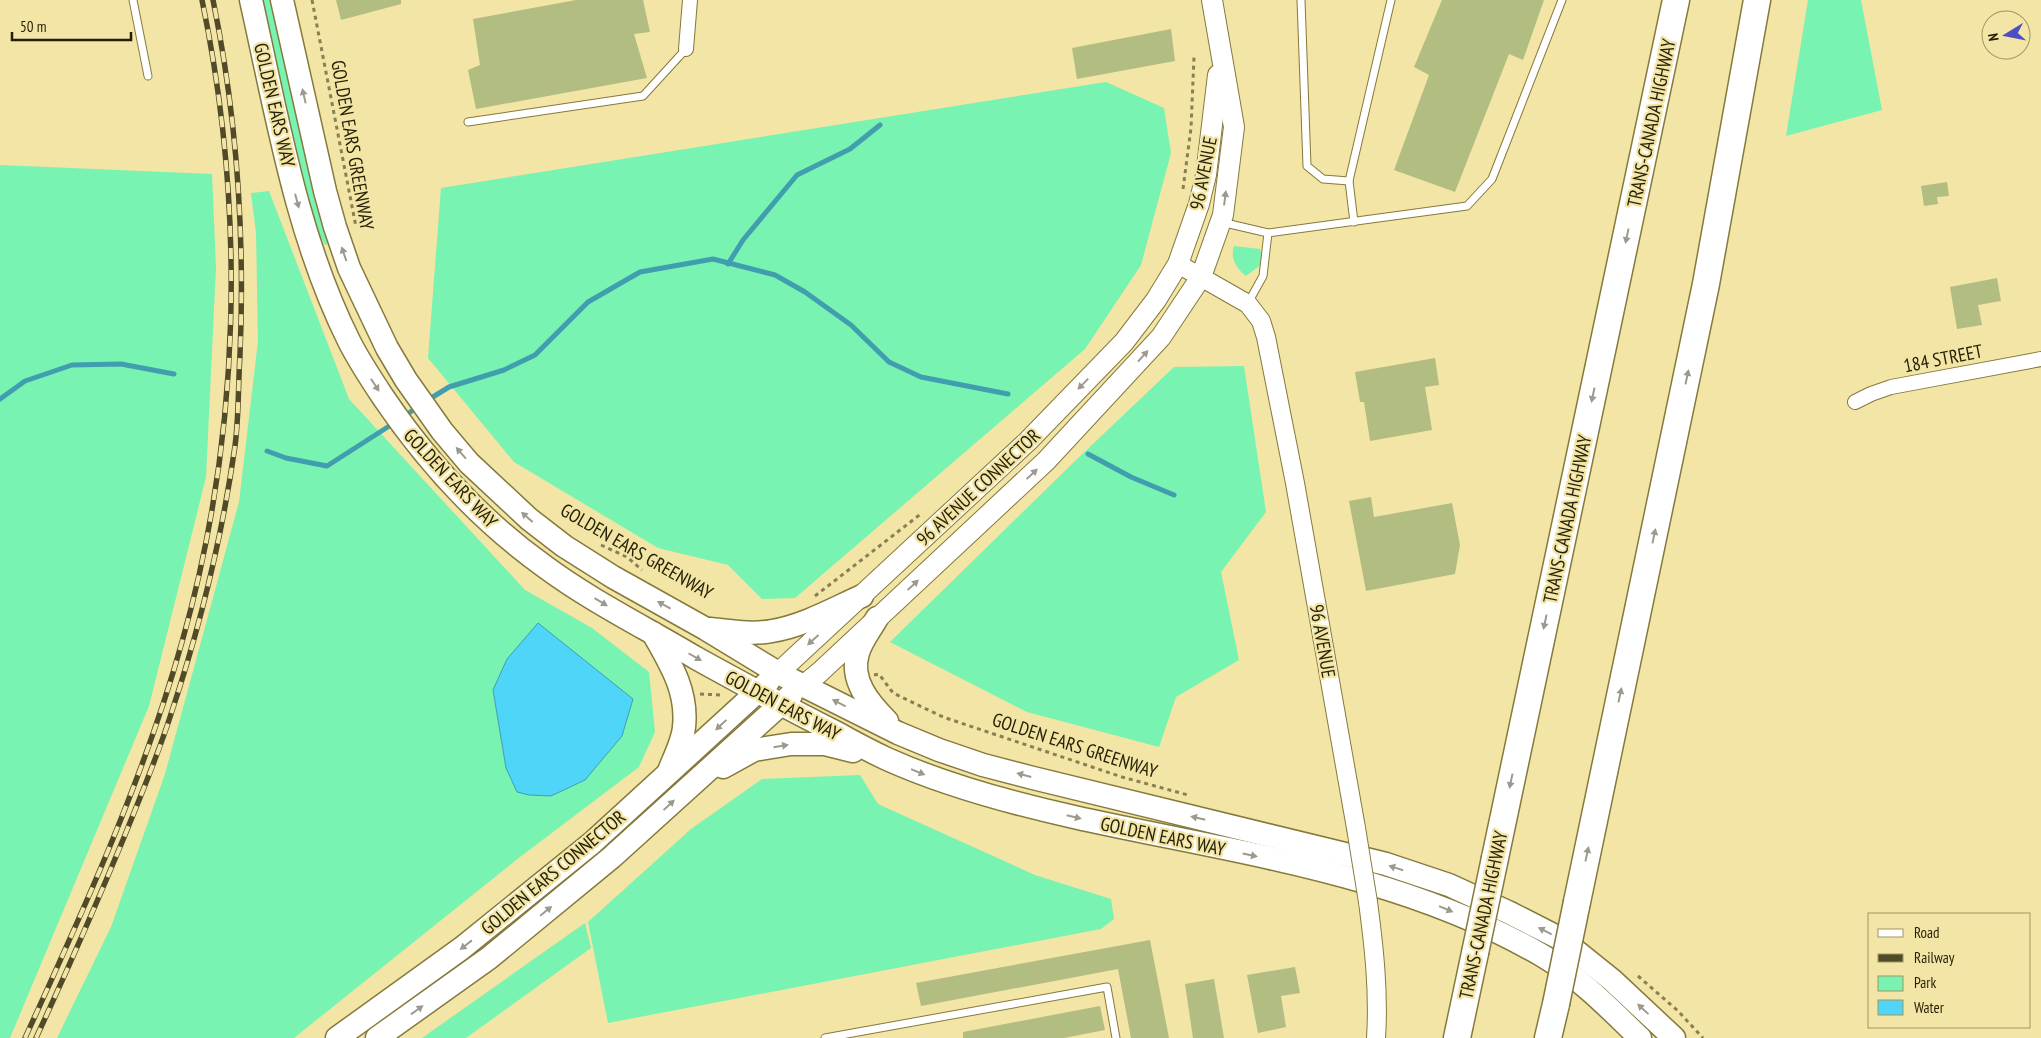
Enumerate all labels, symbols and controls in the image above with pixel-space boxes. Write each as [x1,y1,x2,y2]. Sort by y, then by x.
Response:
scale bar [12,10,131,42]
north arrow [1981,10,2031,60]
text: 50 m [20,17,46,36]
text: N [1984,32,2003,43]
street label: TRANS-CANADA HIGHWAY [1621,36,1681,209]
street label: GOLDEN EARS WAY [249,40,301,170]
street label: GOLDEN EARS GREENWAY [326,58,380,232]
one-way arrow [300,89,308,104]
street label: 96 AVENUE [1184,134,1222,212]
one-way arrow [1222,189,1230,205]
one-way arrow [294,193,302,208]
one-way arrow [1622,228,1630,244]
one-way arrow [340,246,347,261]
street label: 184 STREET [1901,338,1985,377]
one-way arrow [1137,351,1149,363]
one-way arrow [1683,369,1691,385]
one-way arrow [370,378,380,391]
one-way arrow [1077,378,1089,390]
one-way arrow [1589,387,1597,403]
street label: GOLDEN EARS WAY [399,423,503,533]
street label: 96 AVENUE CONNECTOR [911,423,1045,551]
street label: TRANS-CANADA HIGHWAY [1537,432,1597,605]
one-way arrow [455,447,467,459]
one-way arrow [1025,468,1037,480]
street label: GOLDEN EARS GREENWAY [556,498,718,605]
one-way arrow [522,511,534,523]
one-way arrow [1650,528,1658,544]
one-way arrow [906,579,918,591]
one-way arrow [595,598,608,607]
one-way arrow [656,601,671,609]
street label: 96 AVENUE [1305,602,1341,680]
one-way arrow [1541,615,1549,630]
one-way arrow [807,634,819,646]
one-way arrow [688,652,701,661]
street label: GOLDEN EARS WAY [721,665,845,746]
one-way arrow [1617,687,1625,703]
one-way arrow [832,699,846,707]
street label: GOLDEN EARS GREENWAY [989,707,1161,783]
one-way arrow [716,719,728,731]
one-way arrow [774,741,790,749]
one-way arrow [911,768,925,776]
one-way arrow [1016,771,1031,779]
one-way arrow [1507,774,1515,789]
one-way arrow [662,799,674,811]
street label: GOLDEN EARS CONNECTOR [476,805,630,939]
street label: GOLDEN EARS WAY [1098,811,1228,861]
one-way arrow [1066,813,1081,821]
one-way arrow [1191,814,1206,822]
street label: TRANS-CANADA HIGHWAY [1453,828,1513,1001]
one-way arrow [1584,846,1592,862]
one-way arrow [1242,851,1257,859]
one-way arrow [1388,863,1403,871]
one-way arrow [1439,905,1453,913]
one-way arrow [539,906,552,917]
legend [1868,913,2031,1028]
text: Road [1914,923,1940,942]
one-way arrow [1538,927,1552,935]
one-way arrow [460,939,473,950]
text: Railway [1914,948,1955,967]
text: Park [1914,973,1936,992]
text: Water [1914,998,1945,1017]
one-way arrow [1637,1003,1649,1015]
one-way arrow [410,1005,424,1015]

